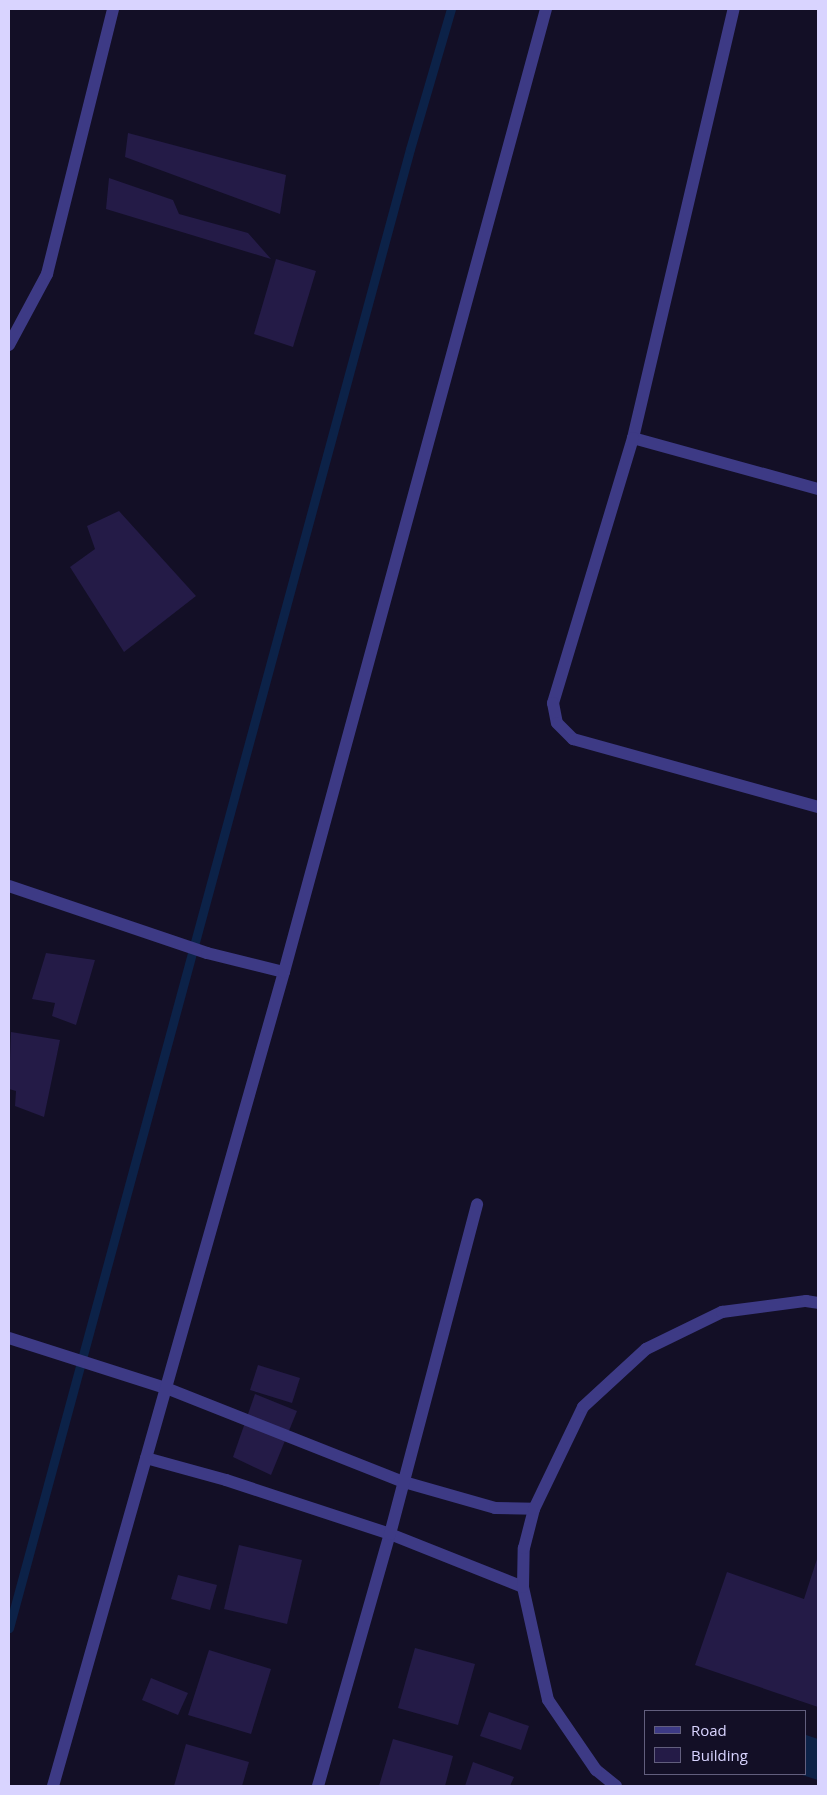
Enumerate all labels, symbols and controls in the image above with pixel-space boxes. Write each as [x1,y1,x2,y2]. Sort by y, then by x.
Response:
legend [644,1710,807,1775]
text: Road [691,1720,727,1740]
text: Building [691,1745,748,1765]

